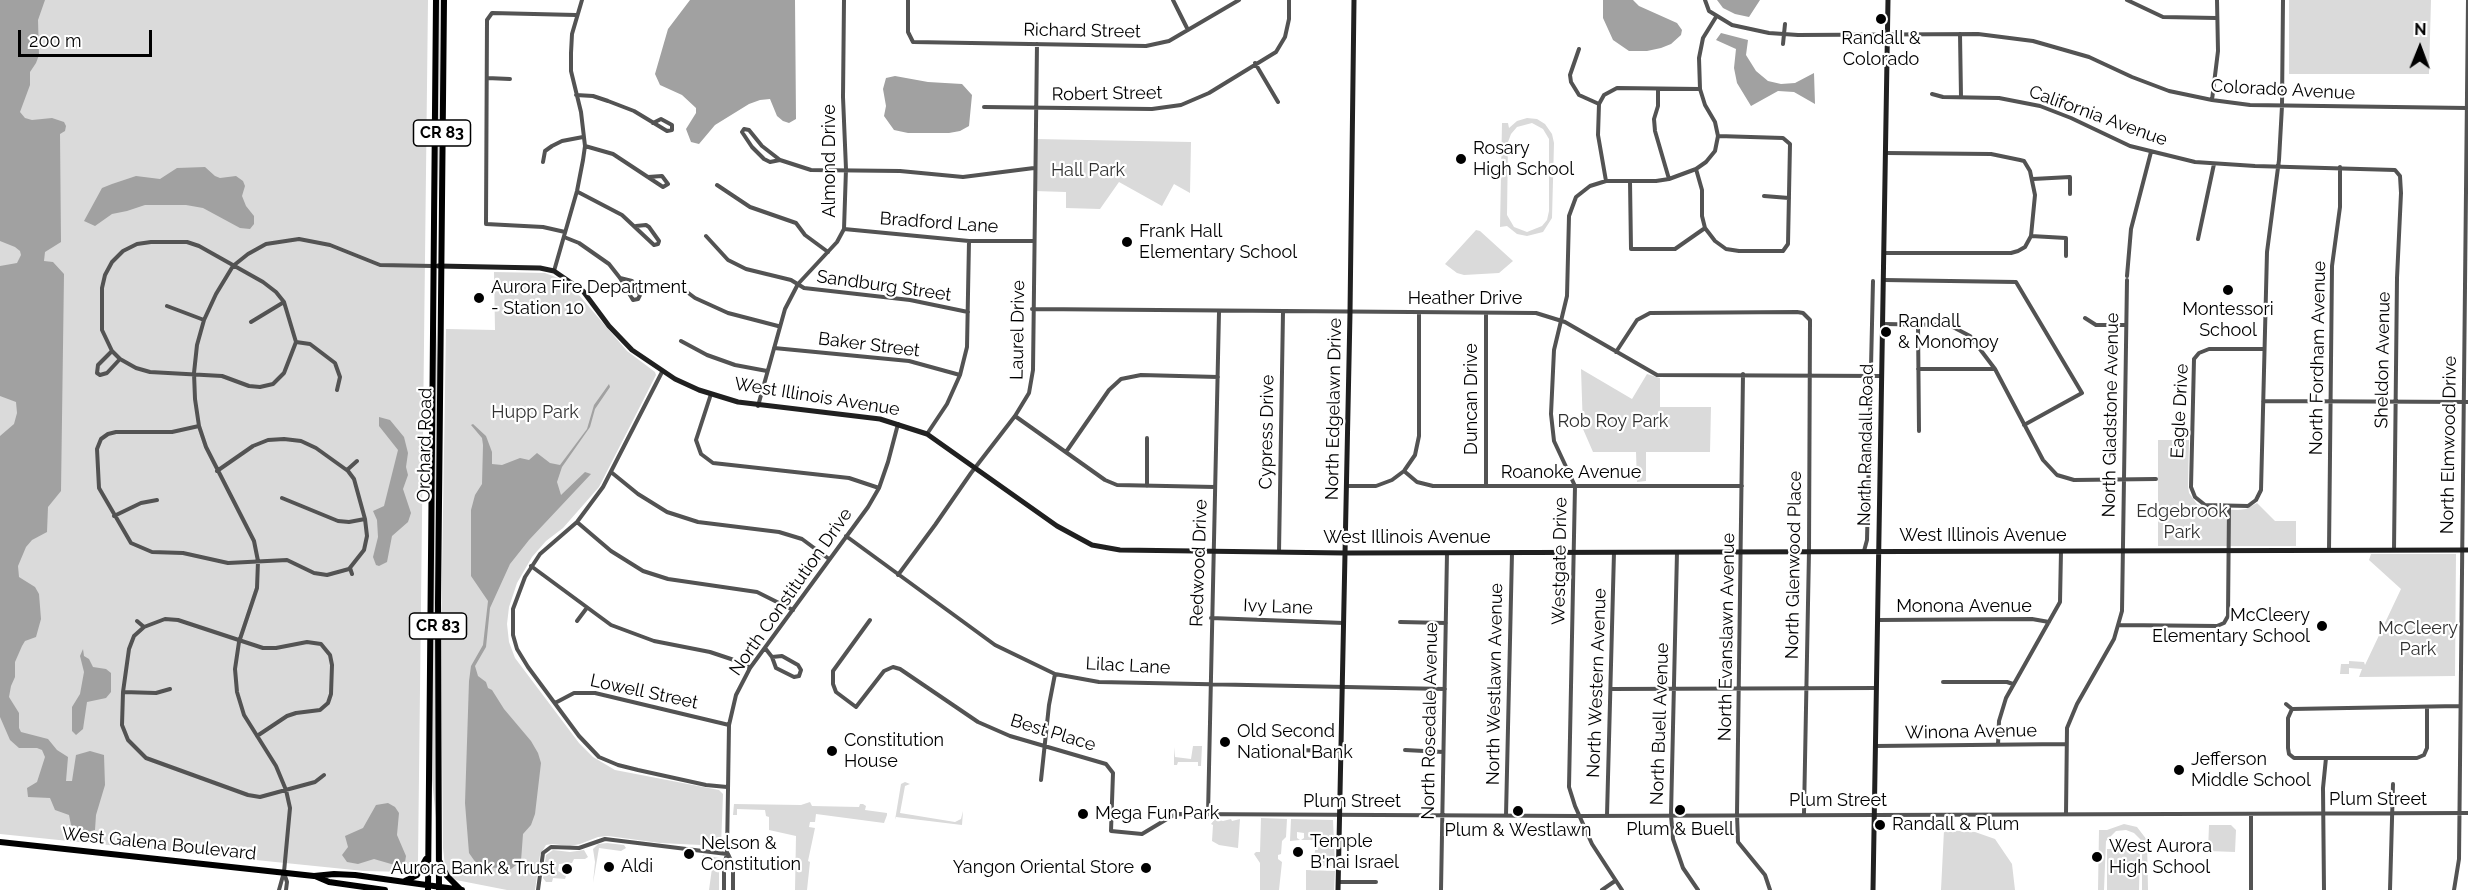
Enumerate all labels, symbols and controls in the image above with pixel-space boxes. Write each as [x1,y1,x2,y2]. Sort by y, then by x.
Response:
marker: Randall & Colorado [1874,12,1888,26]
scale bar [21,18,154,56]
north arrow [2390,18,2450,78]
street label: Richard Street [1023,19,1141,43]
text: N [2414,20,2427,39]
place label: Randall & Colorado [1841,28,1921,70]
text: 200 m [29,30,82,51]
street label: Colorado Avenue [2210,75,2356,105]
street label: California Avenue [2026,81,2170,151]
street label: Robert Street [1051,82,1163,106]
street label: Almond Drive [819,104,841,218]
road number: CR 83 [414,120,470,146]
place label: Rosary High School [1473,138,1574,180]
marker: Rosary High School [1454,152,1468,166]
park label: Hall Park [1051,160,1125,182]
street label: Bradford Lane [879,208,999,238]
place label: Frank Hall Elementary School [1139,221,1297,264]
marker: Frank Hall Elementary School [1120,235,1134,249]
street label: North Fordham Avenue [2306,261,2330,455]
street label: Sandburg Street [815,266,953,306]
place label: Aurora Fire Department - Station 10 [491,277,687,320]
street label: Laurel Drive [1006,280,1030,380]
marker: Montessori School [2221,283,2235,297]
street label: Heather Drive [1408,288,1522,310]
marker: Aurora Fire Department - Station 10 [472,291,486,305]
street label: Sheldon Avenue [2371,291,2395,429]
place label: Montessori School [2182,299,2274,342]
place label: Randall & Monomoy [1898,311,1999,354]
street label: North Gladstone Avenue [2098,312,2124,518]
street label: North Edgelawn Drive [1322,318,1346,500]
marker: Randall & Monomoy [1879,325,1893,339]
street label: Baker Street [817,328,921,362]
street label: Duncan Drive [1461,343,1483,455]
street label: North Elmwood Drive [2437,356,2461,534]
street label: Eagle Drive [2167,363,2193,459]
street label: North Randall Road [1854,364,1878,526]
street label: West Illinois Avenue [733,373,901,421]
street label: Cypress Drive [1255,374,1279,490]
street label: Orchard Road [413,387,437,503]
park label: Hupp Park [491,402,579,424]
park label: Rob Roy Park [1558,411,1668,433]
street label: Roanoke Avenue [1501,462,1641,484]
street label: North Glenwood Place [1782,471,1806,659]
street label: Westgate Drive [1548,497,1572,625]
street label: Redwood Drive [1186,499,1212,627]
park label: Edgebrook Park [2136,501,2228,544]
street label: North Constitution Drive [725,504,857,680]
street label: West Illinois Avenue [1899,525,2067,547]
street label: West Illinois Avenue [1323,527,1491,549]
street label: North Evanslawn Avenue [1714,533,1740,741]
street label: North Westlawn Avenue [1482,583,1508,785]
street label: North Western Avenue [1583,588,1611,778]
street label: Ivy Lane [1243,595,1313,619]
street label: Monona Avenue [1896,596,2032,618]
place label: McCleery Elementary School [2152,605,2310,648]
road number: CR 83 [410,613,466,639]
park label: McCleery Park [2378,618,2458,660]
marker: McCleery Elementary School [2315,619,2329,633]
street label: North Rosedale Avenue [1417,622,1443,820]
street label: North Buell Avenue [1646,642,1674,806]
street label: Lilac Lane [1085,653,1171,679]
street label: Lowell Street [588,670,700,714]
street label: Best Place [1008,710,1098,756]
street label: Winona Avenue [1905,720,2037,744]
place label: Old Second National Bank [1237,721,1353,764]
place label: Constitution House [844,730,944,772]
marker: Old Second National Bank [1218,735,1232,749]
marker: Constitution House [825,744,839,758]
place label: Jefferson Middle School [2191,749,2311,792]
marker: Jefferson Middle School [2172,763,2186,777]
street label: Plum Street [2329,789,2427,811]
street label: Plum Street [1789,790,1887,812]
street label: Plum Street [1303,791,1401,813]
place label: Mega Fun Park [1095,803,1219,825]
marker: Plum & Buell [1673,803,1687,817]
marker: Plum & Westlawn [1511,804,1525,818]
marker: Mega Fun Park [1076,807,1090,821]
place label: Randall & Plum [1892,814,2019,836]
marker: Randall & Plum [1873,818,1887,832]
place label: Plum & Buell [1626,819,1734,841]
place label: Plum & Westlawn [1445,820,1591,842]
street label: West Galena Boulevard [61,823,257,865]
place label: Temple B'nai Israel [1310,831,1399,874]
place label: Nelson & Constitution [701,833,801,876]
place label: West Aurora High School [2109,836,2212,878]
marker: Temple B'nai Israel [1291,845,1305,859]
marker: Nelson & Constitution [682,847,696,861]
marker: West Aurora High School [2090,850,2104,864]
place label: Aldi [621,856,653,878]
place label: Yangon Oriental Store [953,857,1134,879]
place label: Aurora Bank & Trust [391,858,555,880]
marker: Aldi [602,860,616,874]
marker: Yangon Oriental Store [1139,861,1153,875]
marker: Aurora Bank & Trust [560,862,574,876]

